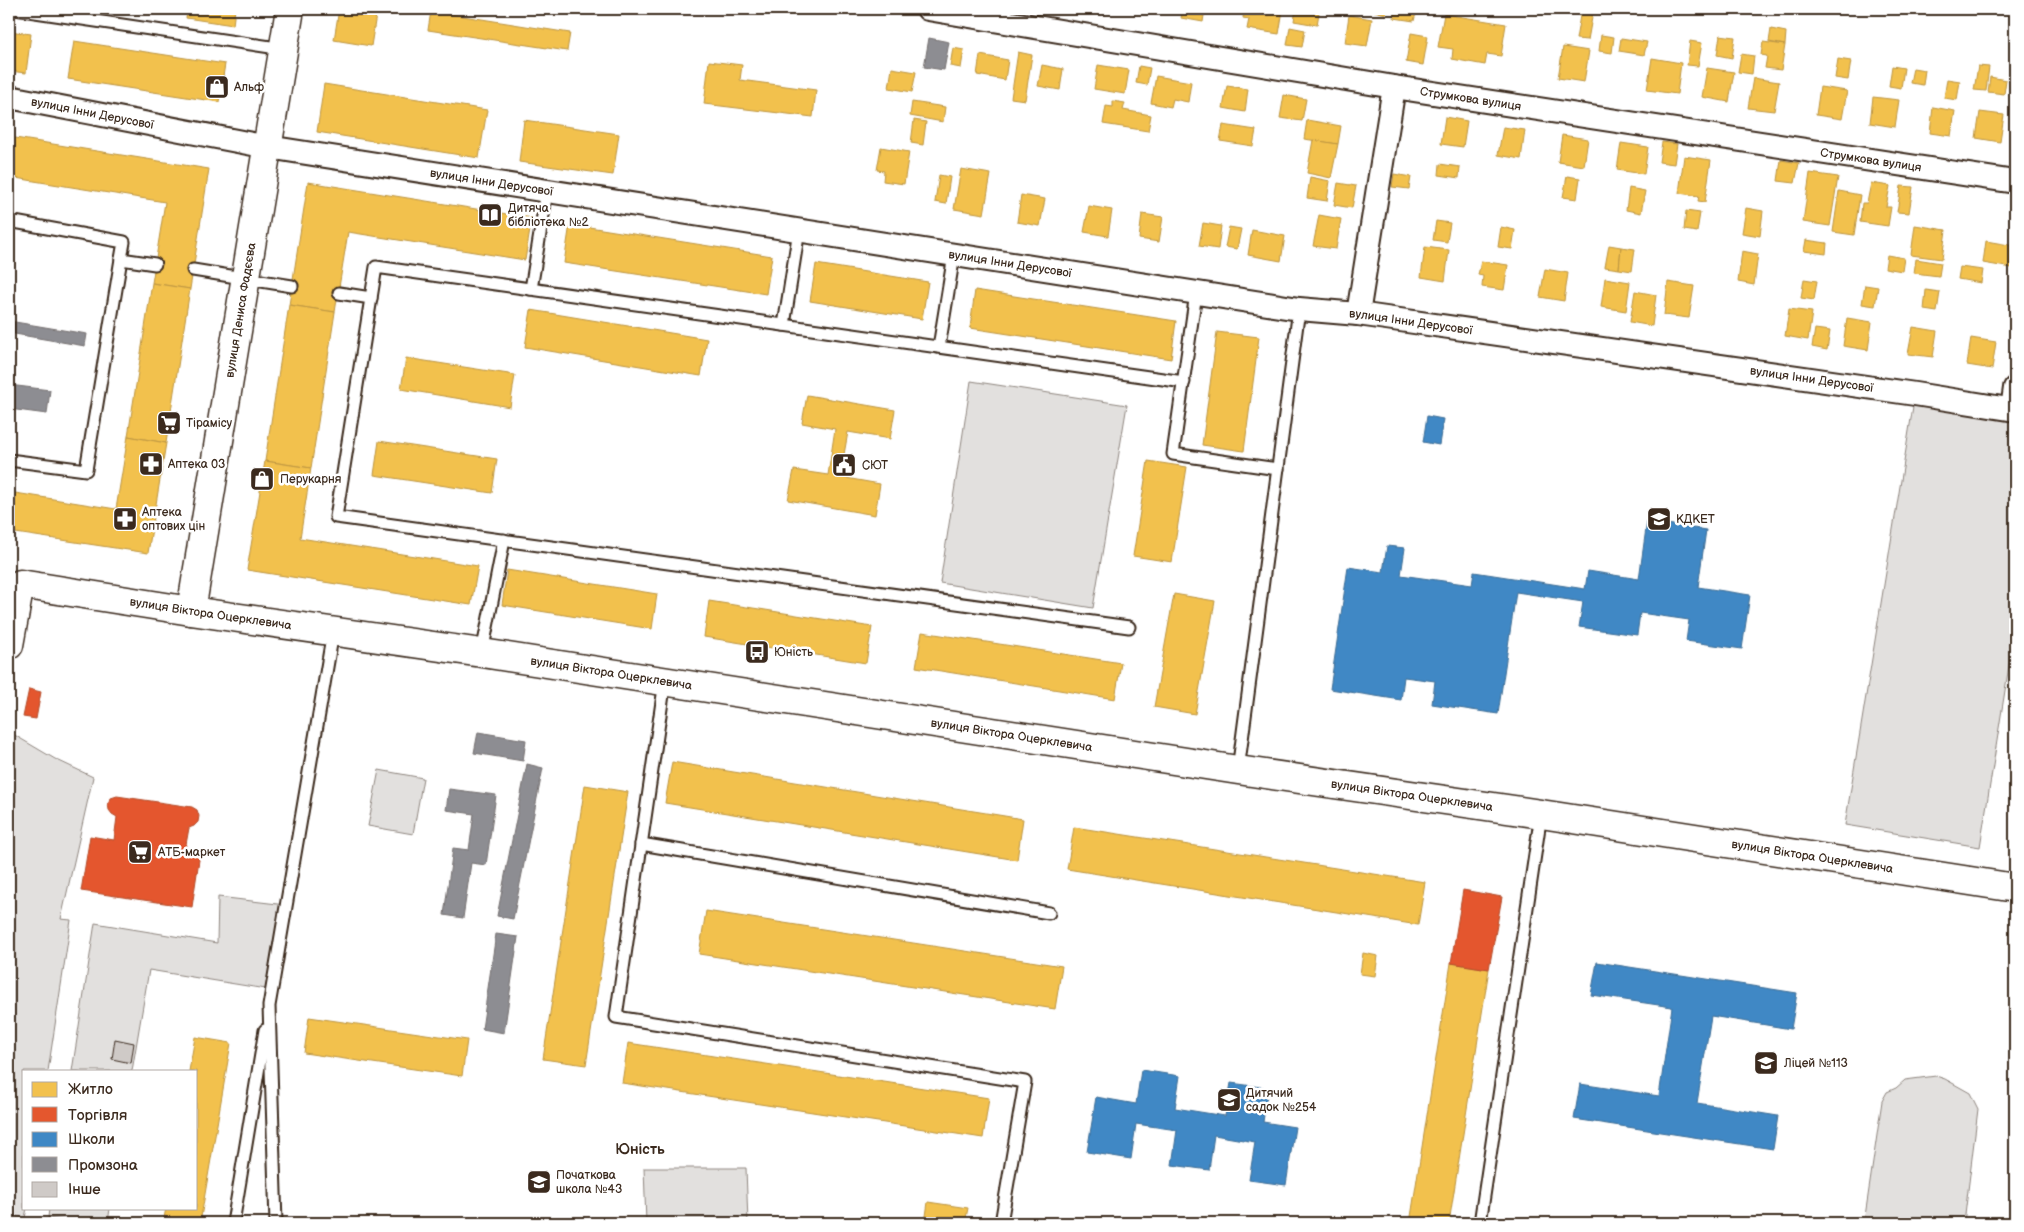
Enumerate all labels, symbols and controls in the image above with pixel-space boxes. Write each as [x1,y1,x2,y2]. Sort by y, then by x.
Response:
shop icon: Альф [204,74,230,100]
place label: Альф [233,80,264,95]
street label: Струмкова вулиця [1419,84,1522,114]
street label: вулиця Інни Дерусової [30,94,156,133]
street label: Струмкова вулиця [1819,145,1923,176]
street label: вулиця Інни Дерусової [429,166,555,200]
place label: Дитяча бібліотека №2 [508,201,589,230]
library icon: Дитяча бібліотека №2 [477,202,503,228]
street label: вулиця Дениса Фадєєва [222,241,259,379]
street label: вулиця Інни Дерусової [947,247,1074,281]
street label: вулиця Інни Дерусової [1349,306,1475,339]
street label: вулиця Інни Дерусової [1749,363,1875,396]
supermarket icon: Тірамісу [156,410,182,436]
place label: Тірамісу [186,416,233,431]
pharmacy icon: Аптека 03 [138,451,164,477]
public building icon: СЮТ [831,452,857,478]
place label: Аптека 03 [167,457,225,472]
place label: СЮТ [862,458,888,473]
shop icon: Перукарня [249,466,275,492]
place label: Перукарня [280,472,342,487]
place label: Аптека оптових цін [141,505,205,534]
pharmacy icon: Аптека оптових цін [112,506,138,532]
school or university icon: КДКЕТ [1646,506,1672,532]
place label: КДКЕТ [1676,512,1715,527]
street label: вулиця Віктора Оцерклевича [129,594,293,633]
bus stop icon: Юність [744,639,770,665]
place label: Юність [774,645,813,660]
street label: вулиця Віктора Оцерклевича [529,654,693,693]
street label: вулиця Віктора Оцерклевича [930,716,1093,755]
street label: вулиця Віктора Оцерклевича [1330,777,1494,815]
street label: вулиця Віктора Оцерклевича [1730,837,1894,877]
supermarket icon: АТБ-маркет [127,839,153,865]
place label: АТБ-маркет [157,845,226,860]
school or university icon: Ліцей №113 [1753,1050,1779,1076]
place label: Ліцей №113 [1783,1056,1848,1071]
legend [22,1070,198,1210]
text: Житло [68,1080,113,1099]
place label: Дитячий садок №254 [1246,1086,1317,1115]
school or university icon: Дитячий садок №254 [1216,1087,1242,1113]
text: Торгівля [68,1106,127,1125]
text: Школи [68,1130,115,1149]
district label: Юність [615,1140,665,1159]
text: Промзона [68,1156,138,1175]
place label: Початкова школа №43 [556,1168,622,1197]
school or university icon: Початкова школа №43 [526,1169,552,1195]
text: Інше [68,1180,101,1199]

